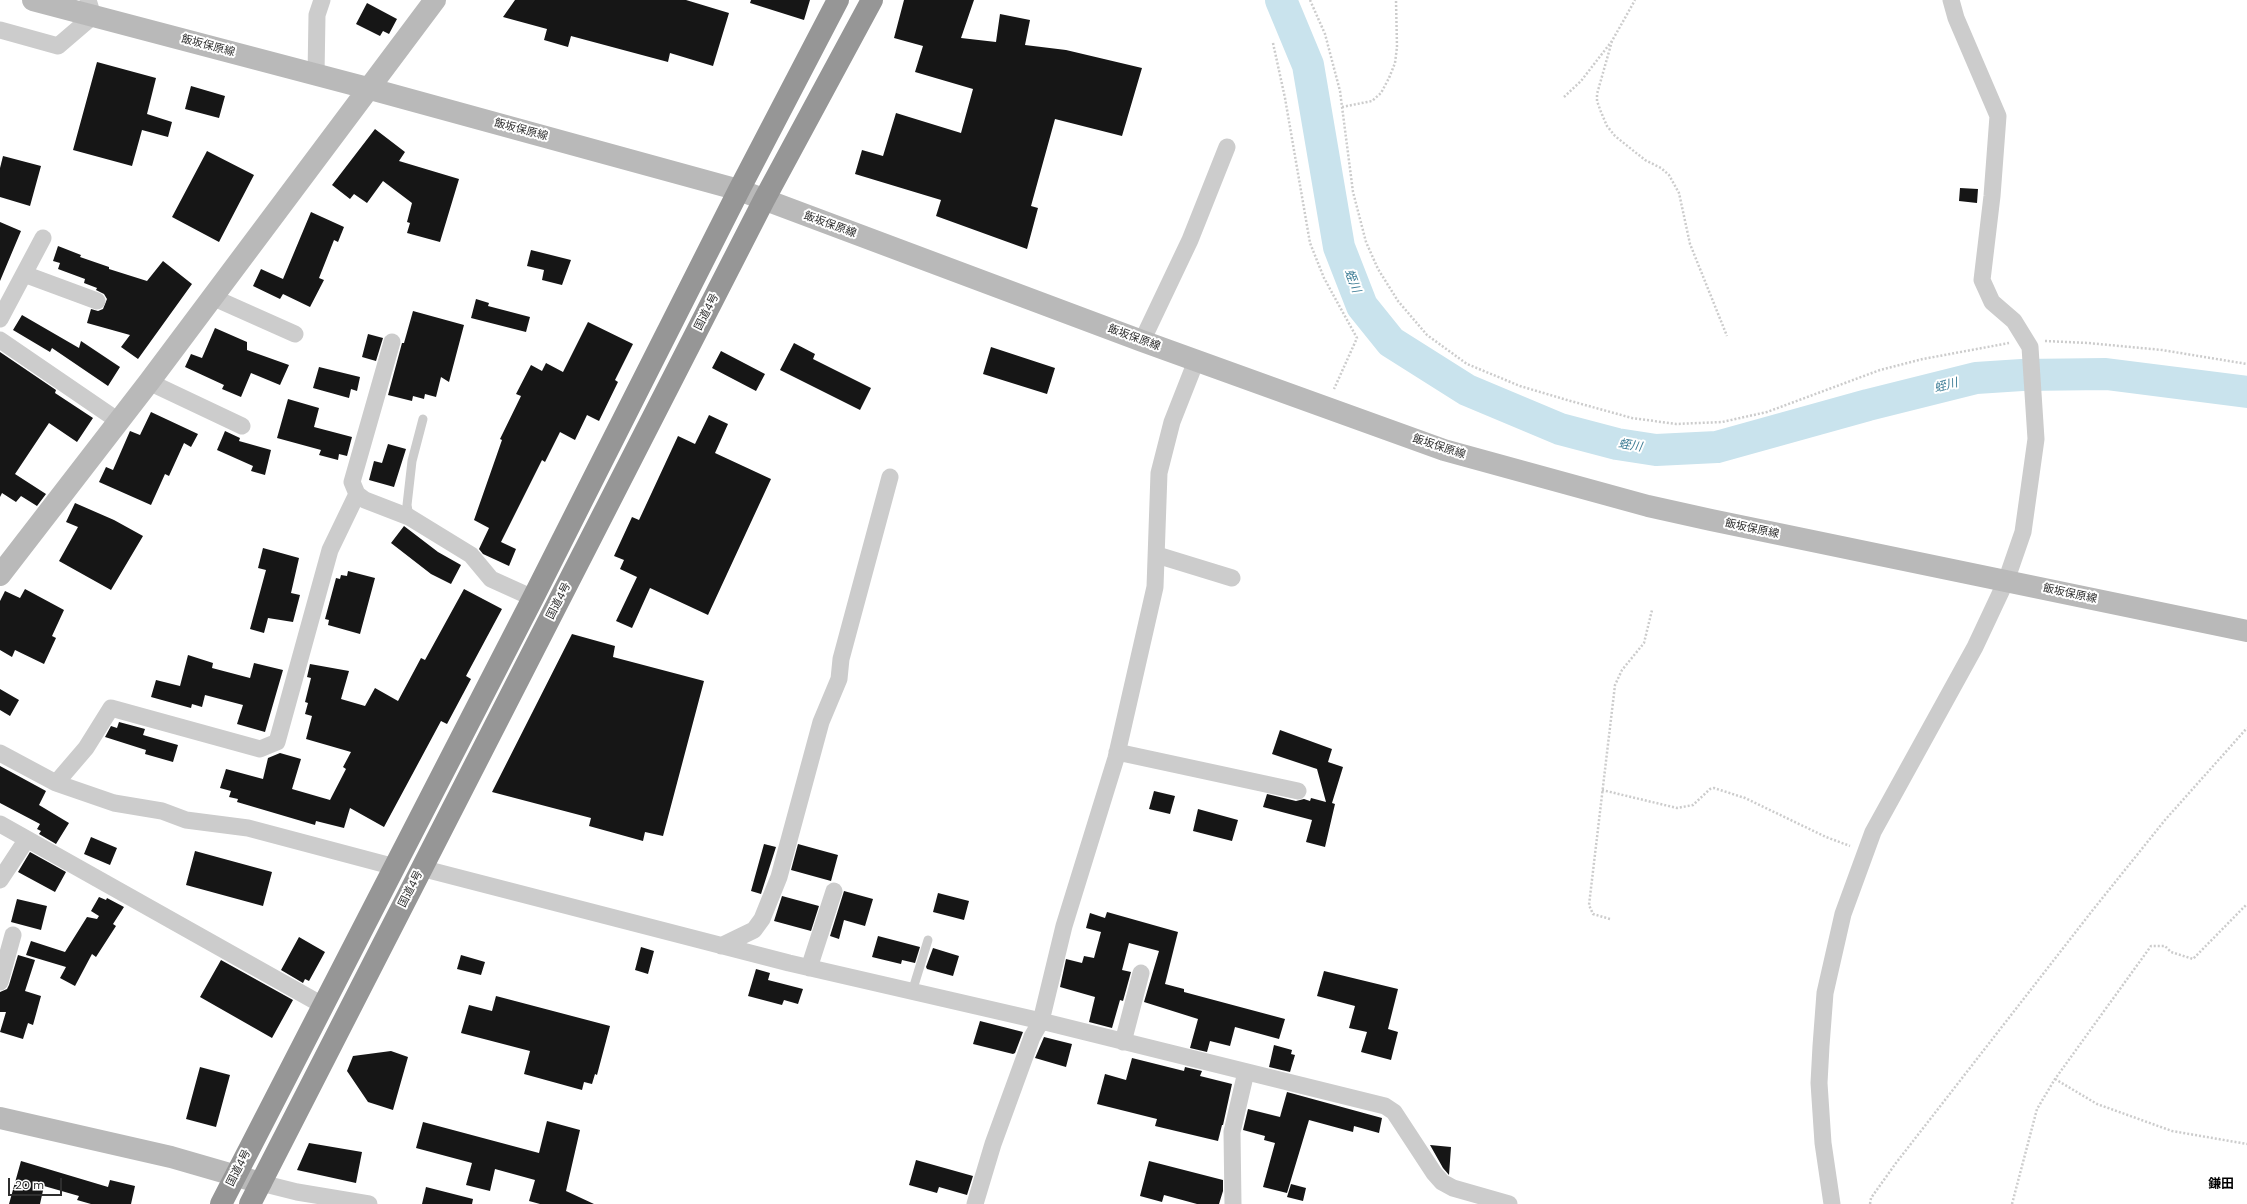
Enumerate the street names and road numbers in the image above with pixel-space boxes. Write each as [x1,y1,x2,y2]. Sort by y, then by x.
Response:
street label: 飯坂保原線 [180,33,236,59]
street label: 飯坂保原線 [493,117,549,143]
street label: 飯坂保原線 [802,209,858,241]
street label: 国道4号 [692,291,722,333]
street label: 飯坂保原線 [1106,322,1162,354]
street label: 飯坂保原線 [1411,432,1467,462]
street label: 飯坂保原線 [1724,517,1780,541]
street label: 国道4号 [544,580,574,622]
street label: 飯坂保原線 [2042,582,2098,606]
street label: 国道4号 [396,868,426,910]
street label: 国道4号 [224,1147,254,1189]

